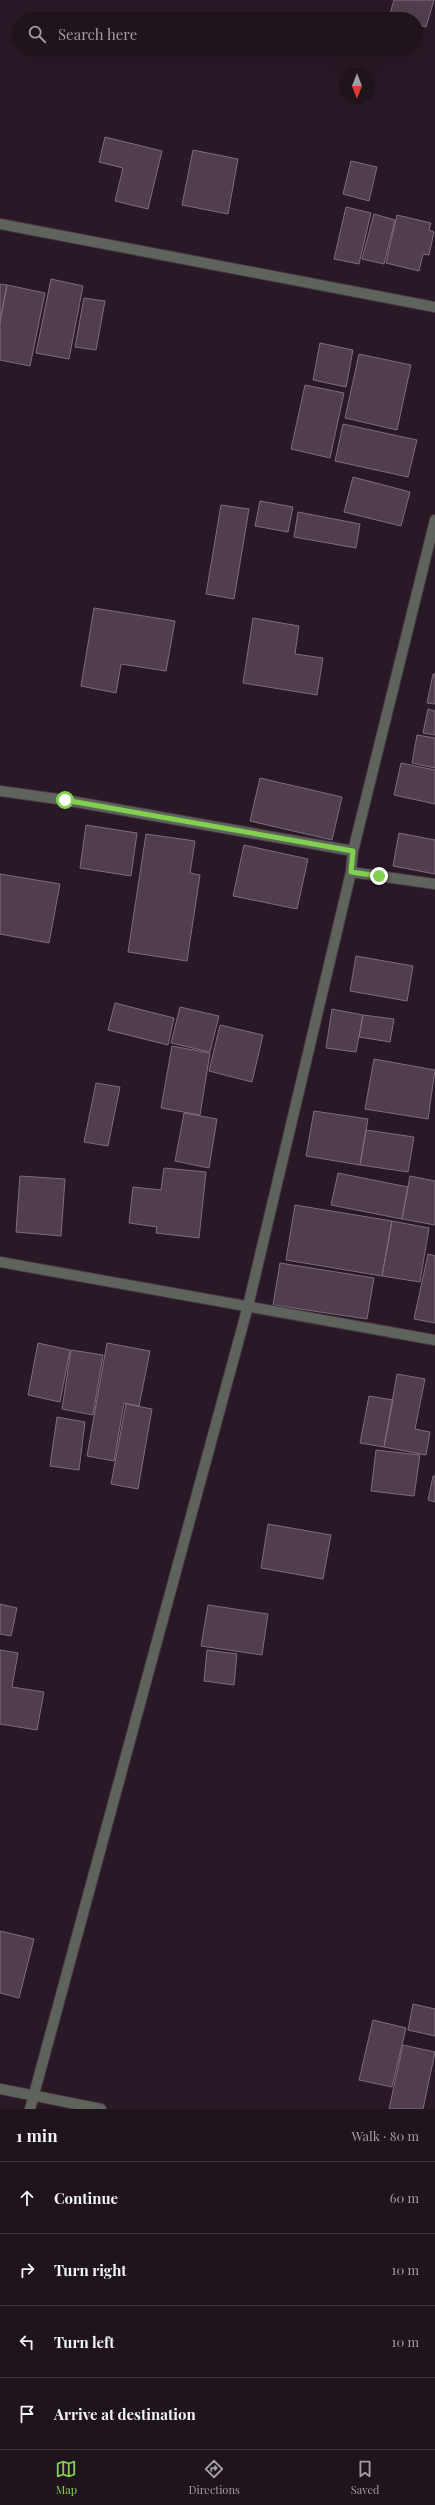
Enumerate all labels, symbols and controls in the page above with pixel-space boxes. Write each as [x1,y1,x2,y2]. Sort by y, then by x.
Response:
search box [12,12,423,56]
icon: search [26,23,48,45]
text: Search here [58,24,137,44]
north arrow [339,68,375,104]
route start [56,791,74,809]
route end [370,867,388,885]
text: 1 min [16,2124,58,2146]
text: Walk · 80 m [351,2127,419,2144]
icon: ahead [16,2187,38,2209]
text: Continue [54,2188,118,2208]
text: 60 m [390,2189,419,2206]
icon: right [16,2259,38,2281]
text: Turn right [54,2260,127,2280]
text: 10 m [392,2261,419,2278]
icon: left [16,2331,38,2353]
text: Turn left [54,2332,115,2352]
text: 10 m [392,2333,419,2350]
icon: arrive [16,2403,38,2425]
text: Arrive at destination [54,2404,196,2424]
tab: Map [55,2458,77,2497]
tab: Directions [188,2458,240,2497]
tab: Saved [351,2458,379,2497]

